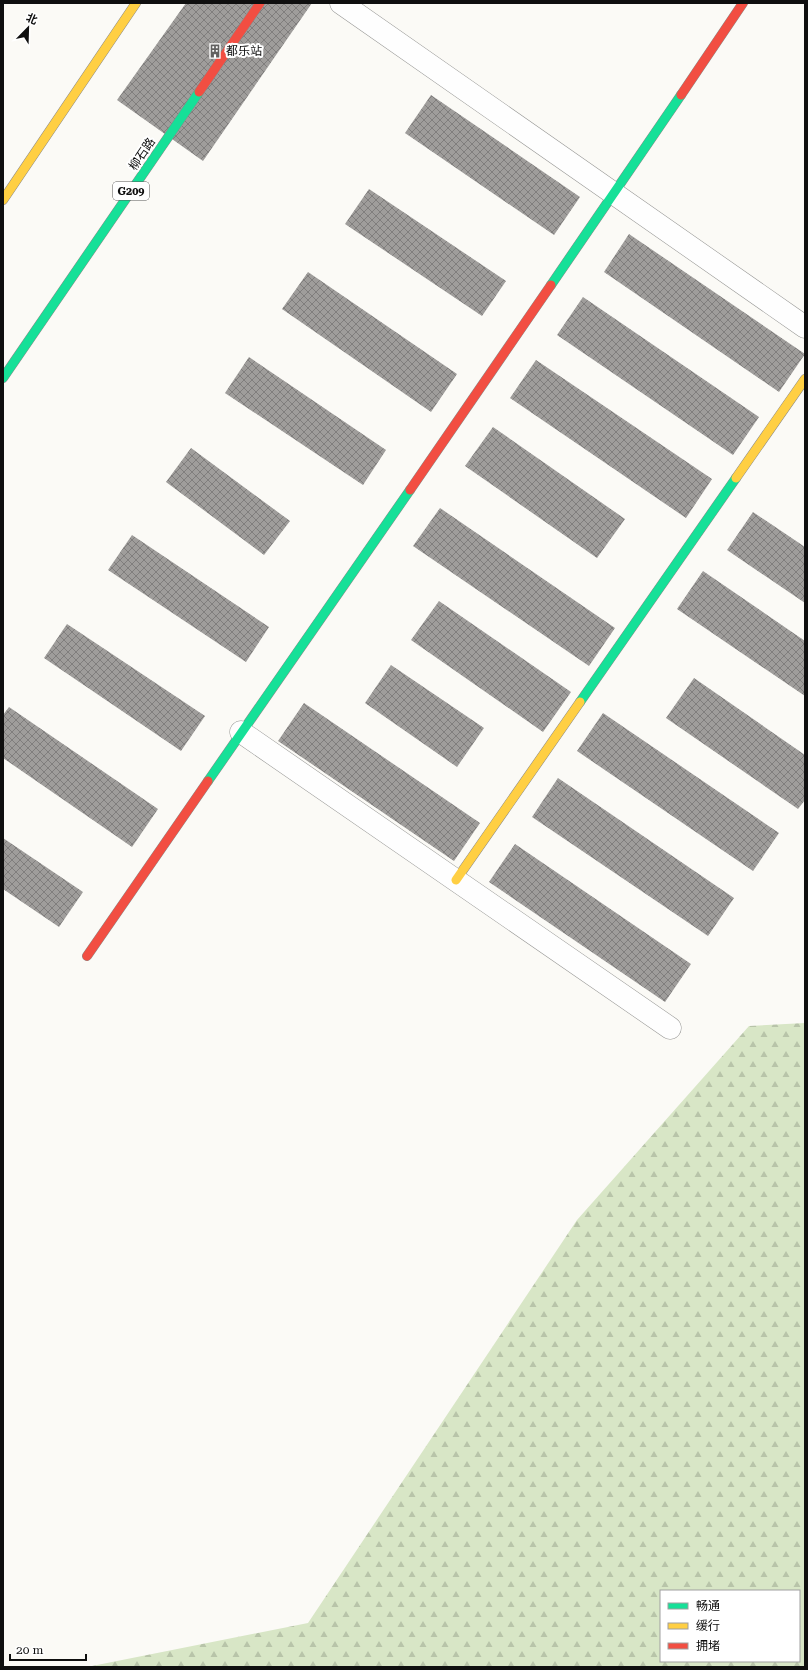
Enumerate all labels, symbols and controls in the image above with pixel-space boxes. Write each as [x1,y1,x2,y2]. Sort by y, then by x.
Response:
north arrow [8,8,48,48]
text: 北 [24,11,39,27]
building icon: 都乐站 [207,43,223,59]
place label: 都乐站 [226,44,262,58]
street label: 柳石路 [126,135,158,173]
road number: G209 [113,182,149,200]
legend [660,1590,800,1662]
text: 畅通 [696,1599,720,1613]
text: 缓行 [696,1619,720,1633]
scale bar [10,1636,86,1662]
text: 拥堵 [696,1639,720,1653]
text: 20 m [16,1643,43,1657]

